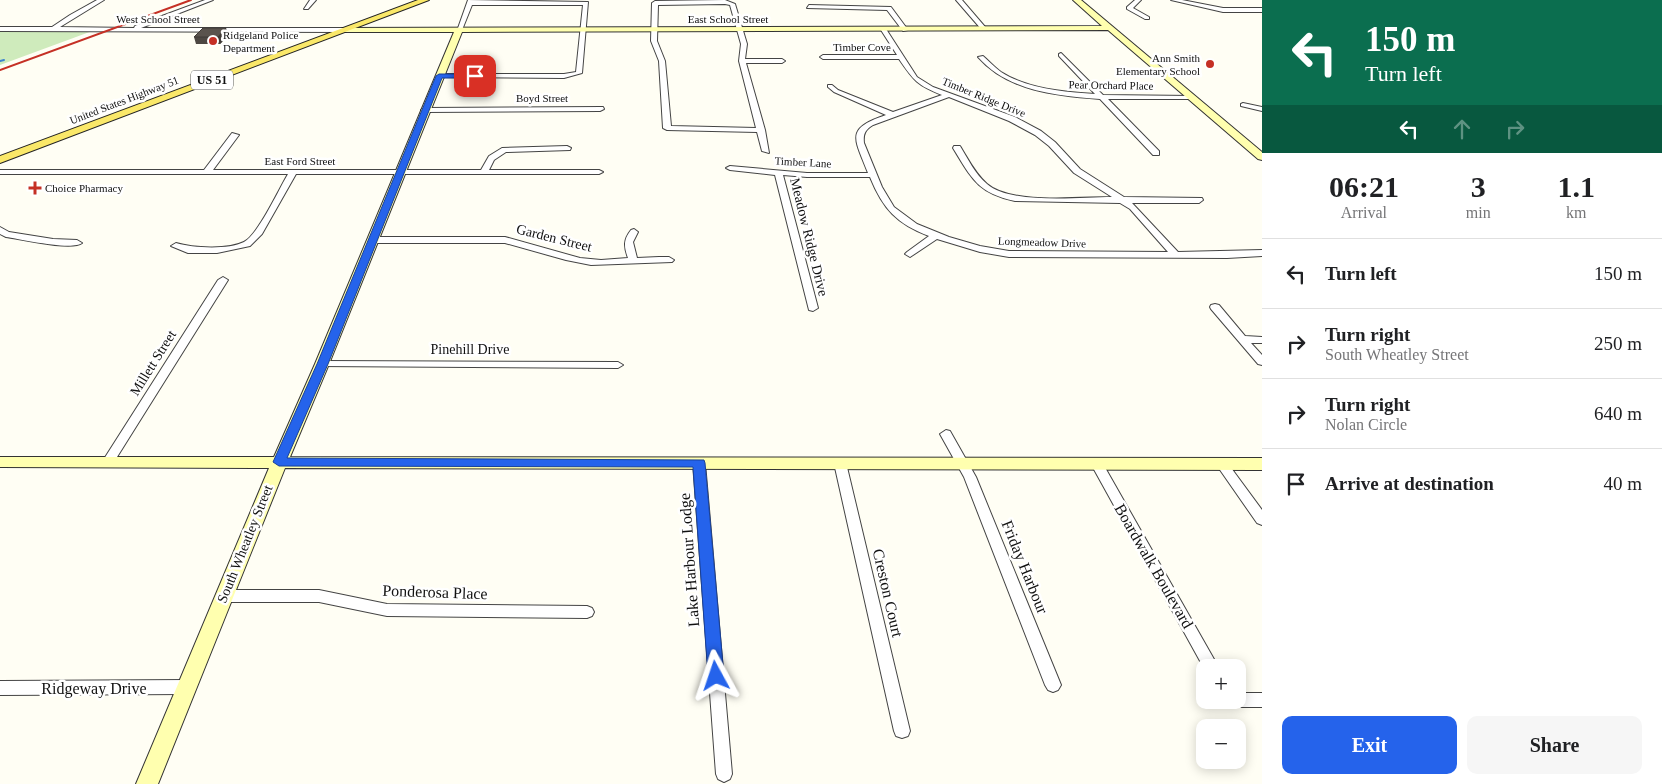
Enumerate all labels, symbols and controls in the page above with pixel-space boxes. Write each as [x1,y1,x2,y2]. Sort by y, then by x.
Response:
street label: West School Street [116,13,200,25]
street label: East School Street [688,13,768,25]
icon: left [1282,20,1347,85]
text: 150 m [1365,20,1455,59]
place label: Ridgeland Police Department [223,29,299,54]
marker: Ridgeland Police Department [207,35,219,47]
street label: Timber Cove [833,41,891,53]
place label: Ann Smith Elementary School [1116,52,1200,77]
pin [454,55,496,97]
marker: Ann Smith Elementary School [1204,58,1216,70]
text: Turn left [1365,61,1442,86]
icon: arrive [461,62,489,90]
road number: US 51 [191,70,233,90]
street label: United States Highway 51 [68,74,180,126]
street label: Timber Ridge Drive [941,75,1028,119]
street label: Pear Orchard Place [1068,78,1154,92]
street label: Boyd Street [516,92,568,104]
icon: left [1395,115,1423,143]
icon: ahead [1448,115,1476,143]
icon: right [1501,115,1529,143]
street label: East Ford Street [265,155,335,167]
street label: Timber Lane [774,155,832,169]
text: 06:21 [1329,170,1399,203]
text: 3 [1471,170,1486,203]
text: 1.1 [1558,170,1595,203]
street label: Meadow Ridge Drive [787,176,831,298]
marker: Choice Pharmacy [29,182,41,194]
place label: Choice Pharmacy [45,182,123,194]
text: Arrival [1341,204,1387,221]
text: min [1466,204,1491,221]
text: km [1566,204,1587,221]
street label: Garden Street [515,221,593,255]
street label: Longmeadow Drive [998,234,1086,250]
icon: left [1282,260,1310,288]
text: Turn left [1325,263,1397,284]
text: 150 m [1594,263,1642,284]
text: Turn right [1325,324,1410,345]
street label: Millett Street [127,327,179,398]
icon: right [1282,330,1310,358]
text: 250 m [1594,333,1642,354]
street label: Pinehill Drive [431,342,509,357]
text: South Wheatley Street [1325,346,1469,363]
text: Turn right [1325,394,1410,415]
icon: right [1282,400,1310,428]
text: 640 m [1594,403,1642,424]
text: Nolan Circle [1325,416,1407,433]
icon: arrive [1282,470,1310,498]
text: Arrive at destination [1325,473,1494,494]
text: 40 m [1603,473,1642,494]
street label: South Wheatley Street [214,483,276,605]
street label: Lake Harbour Lodge [676,492,703,628]
street label: Boardwalk Boulevard [1111,501,1197,631]
street label: Friday Harbour [998,518,1052,617]
street label: Creston Court [870,547,907,639]
street label: Ponderosa Place [382,582,488,602]
position arrow [689,649,741,701]
map controls [1196,659,1246,769]
button: + [1196,659,1246,709]
street label: Ridgeway Drive [41,680,147,698]
button: Exit [1282,716,1457,774]
button: Share [1467,716,1642,774]
button: − [1196,719,1246,769]

